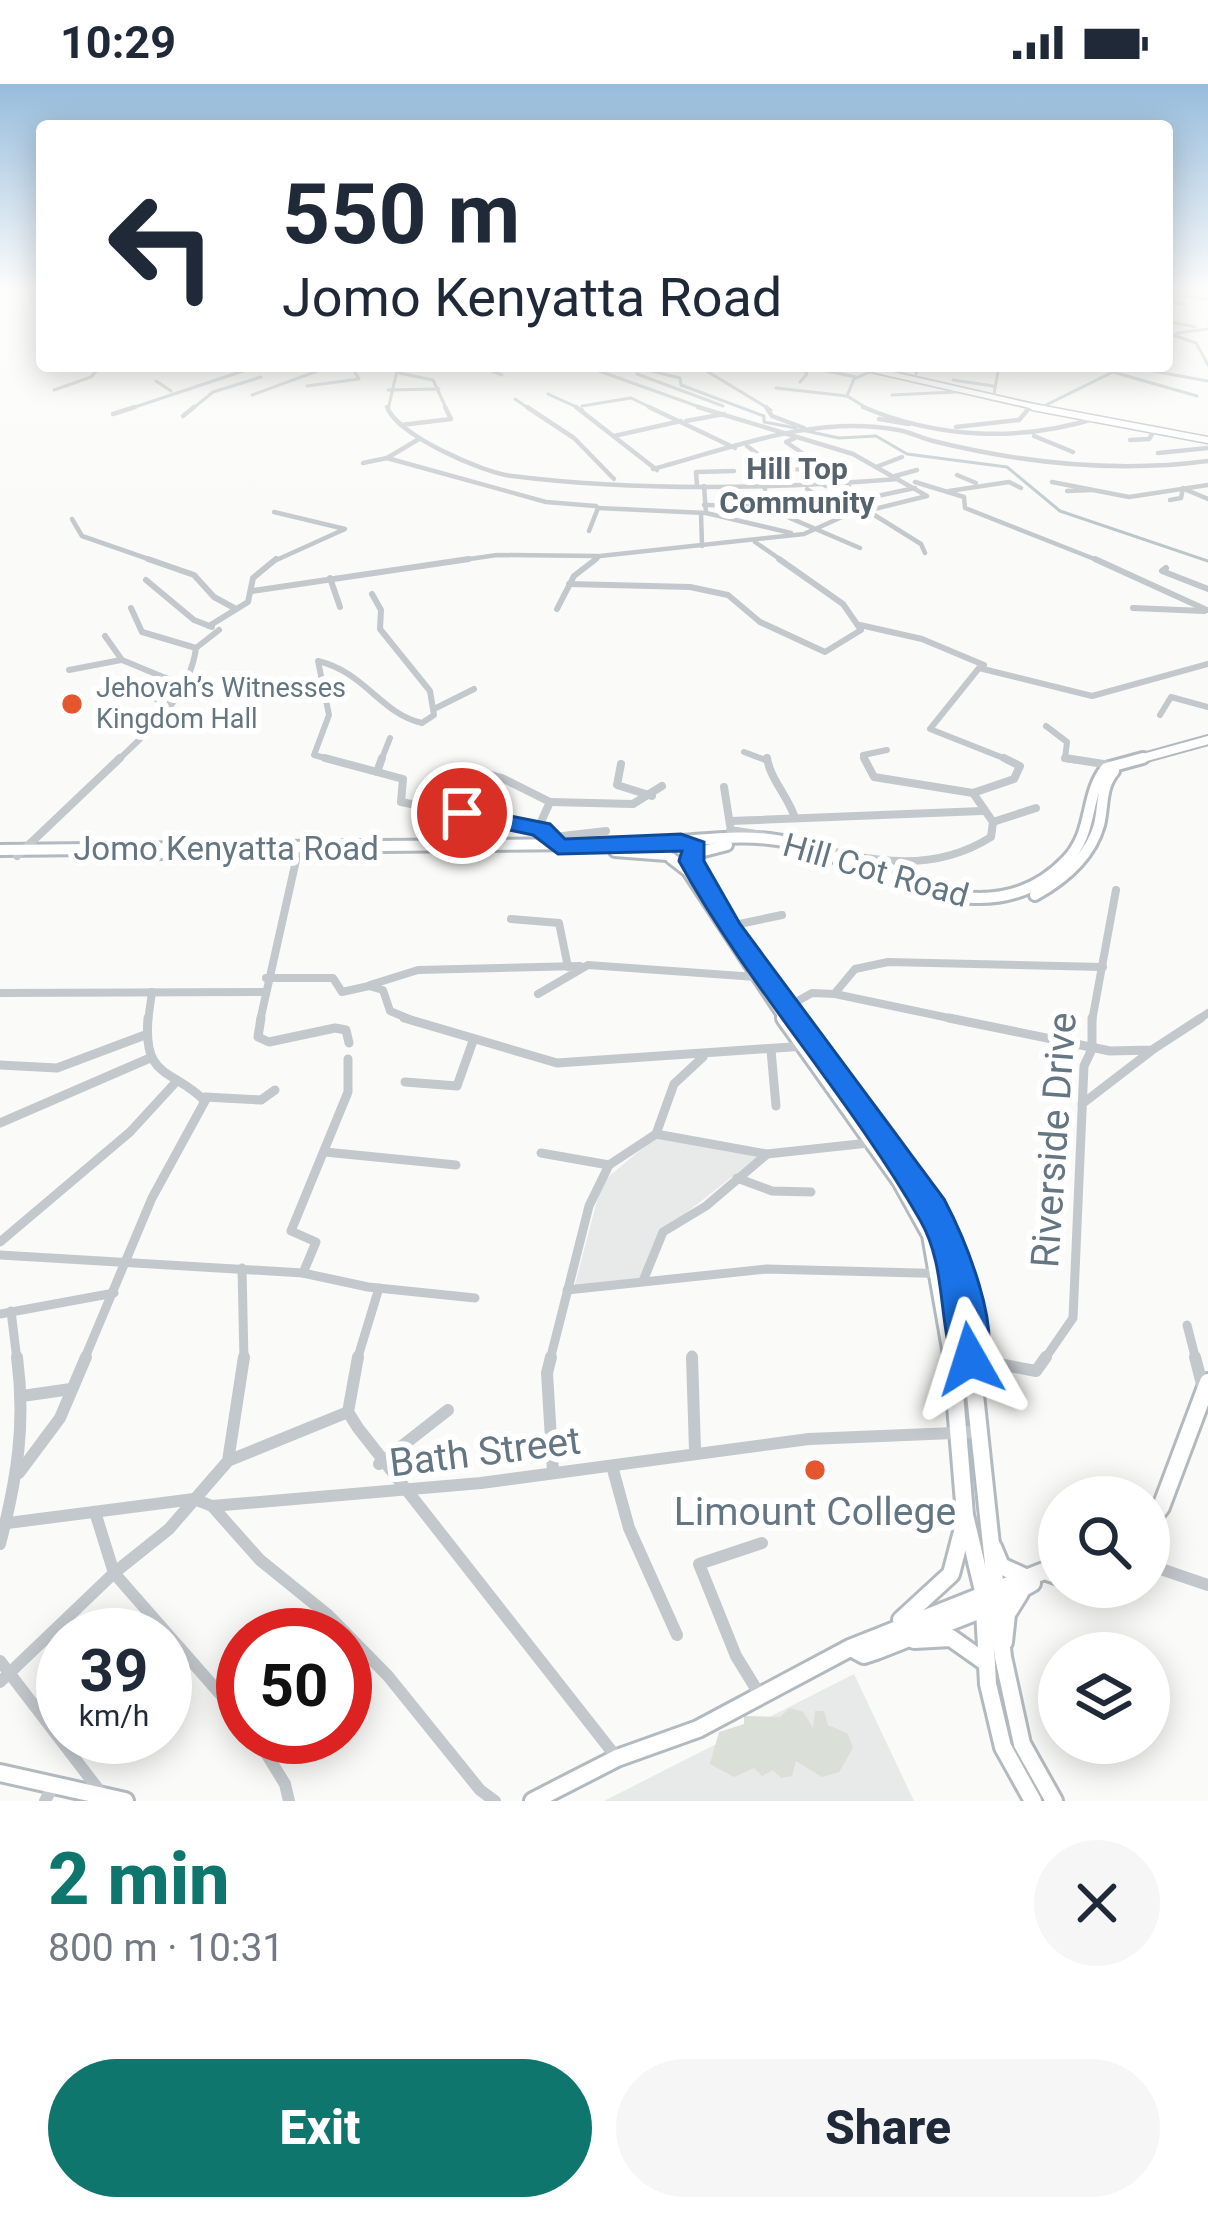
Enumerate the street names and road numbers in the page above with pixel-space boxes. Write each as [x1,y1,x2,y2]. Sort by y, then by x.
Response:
street label: Hill Cot Road [779,825,973,915]
street label: Jomo Kenyatta Road [73,829,379,868]
street label: Riverside Drive [1022,1011,1086,1269]
street label: Bath Street [387,1417,583,1487]

